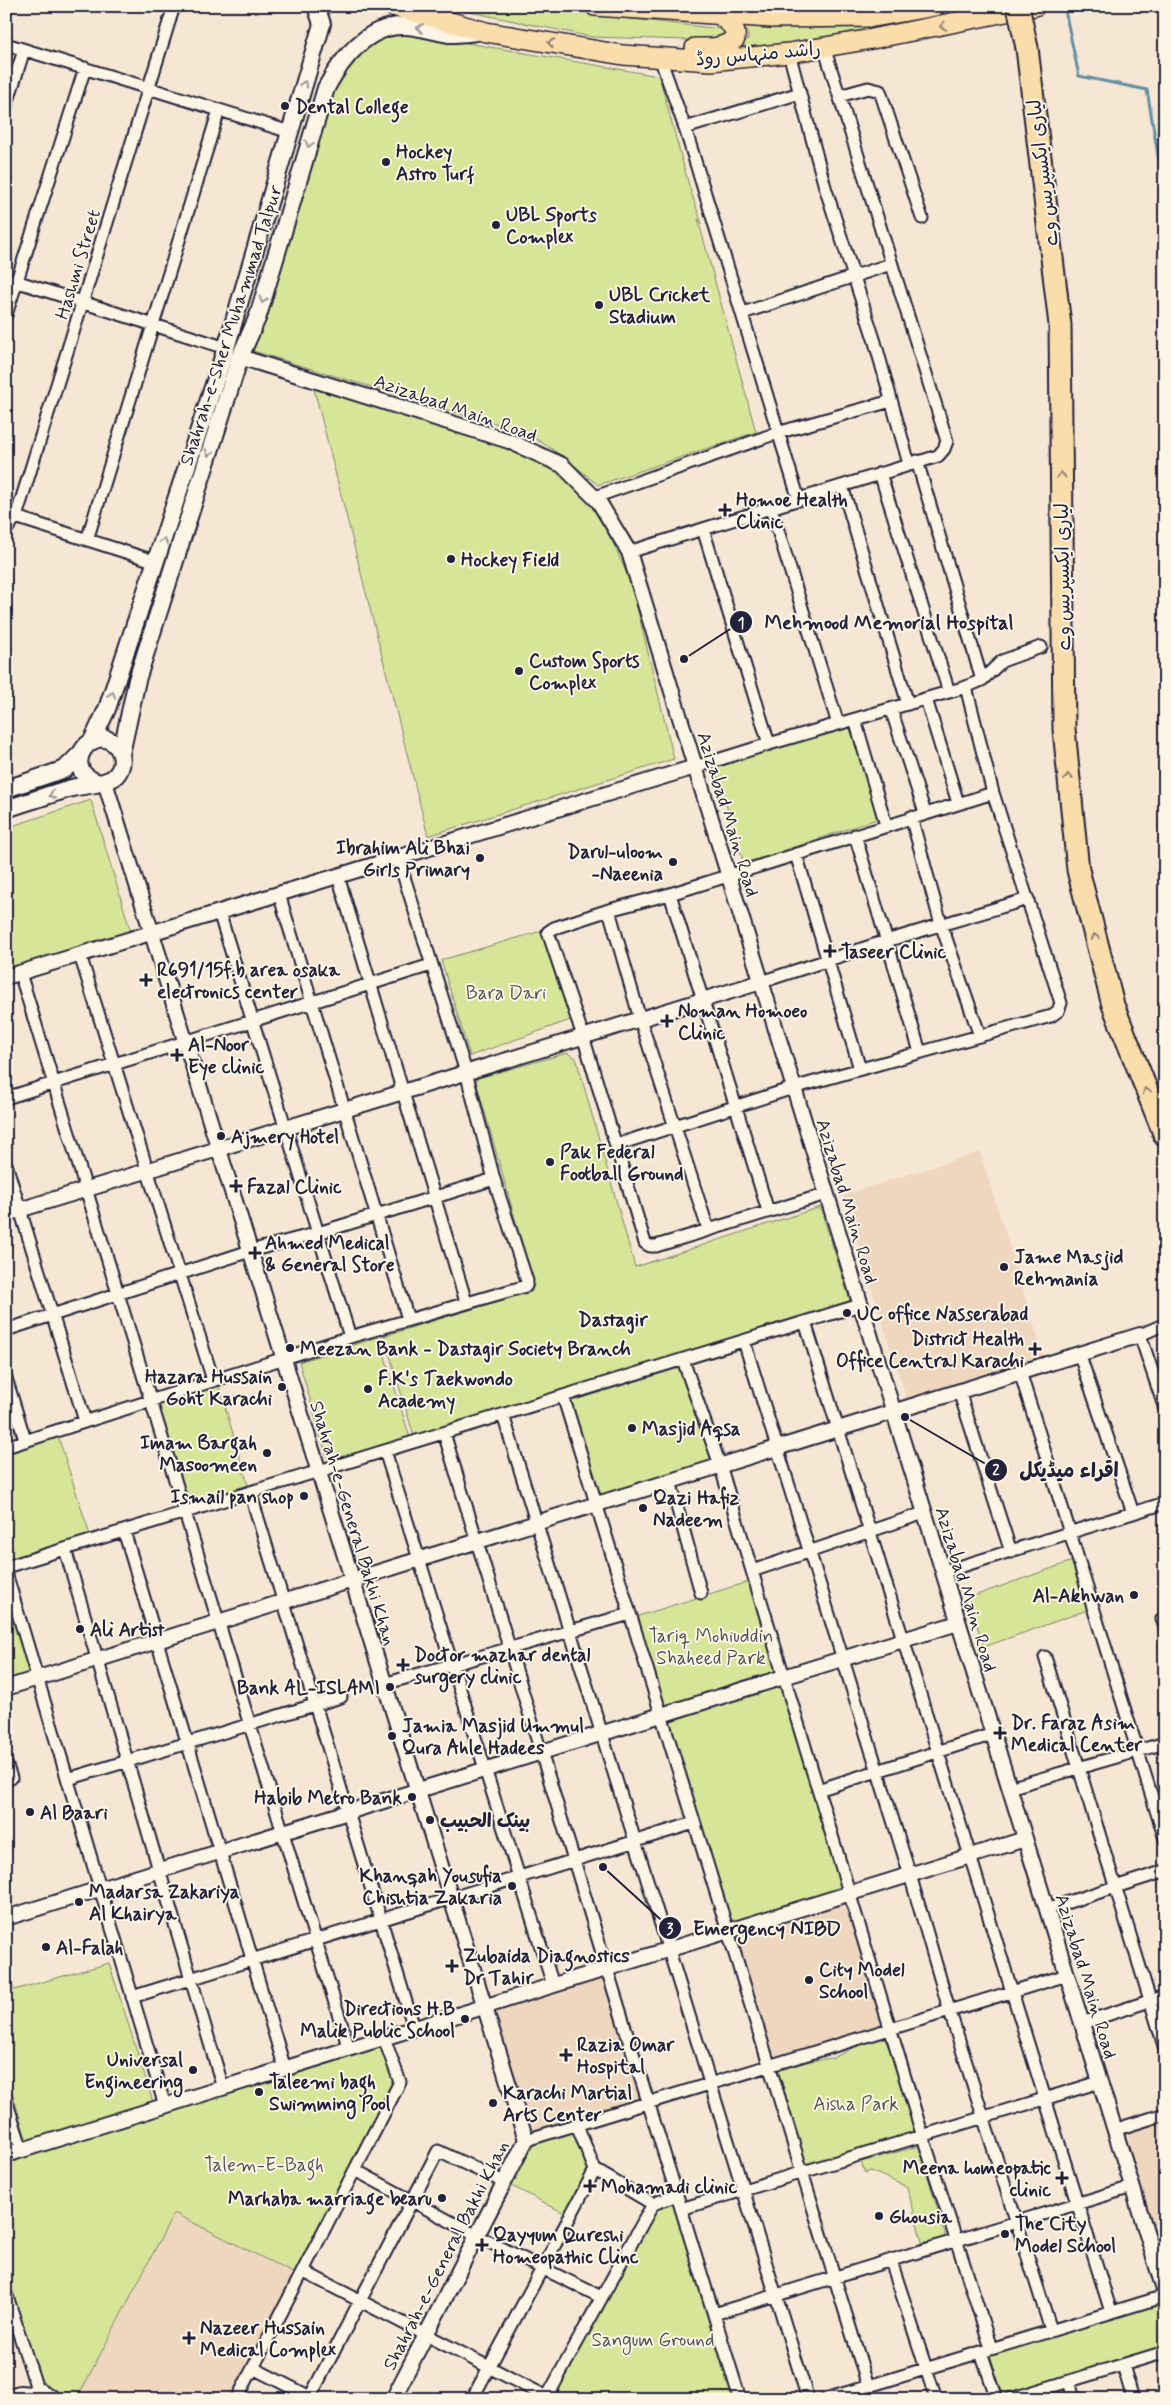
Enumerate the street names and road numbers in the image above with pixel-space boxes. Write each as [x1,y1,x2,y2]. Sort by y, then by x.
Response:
street label: راشد منہاس روڈ [695,37,822,72]
street label: لیاری ایکسپریس وے [1022,98,1065,248]
street label: Shahrah-e-Sher Muhammad Talpur [174,182,289,469]
street label: Hashmi Street [50,206,107,322]
street label: Azizabad Main Road [371,369,540,448]
street label: لیاری ایکسپریس وے [1050,503,1077,651]
street label: Azizabad Main Road [691,729,765,900]
street label: Azizabad Main Road [810,1116,884,1287]
street label: Shahrah-e-General Bakhi Khan [303,1398,402,1649]
street label: Azizabad Main Road [929,1504,1003,1675]
street label: Azizabad Main Road [1049,1891,1123,2062]
street label: Shahrah-e-General Bakhi Khan [377,2137,515,2375]

